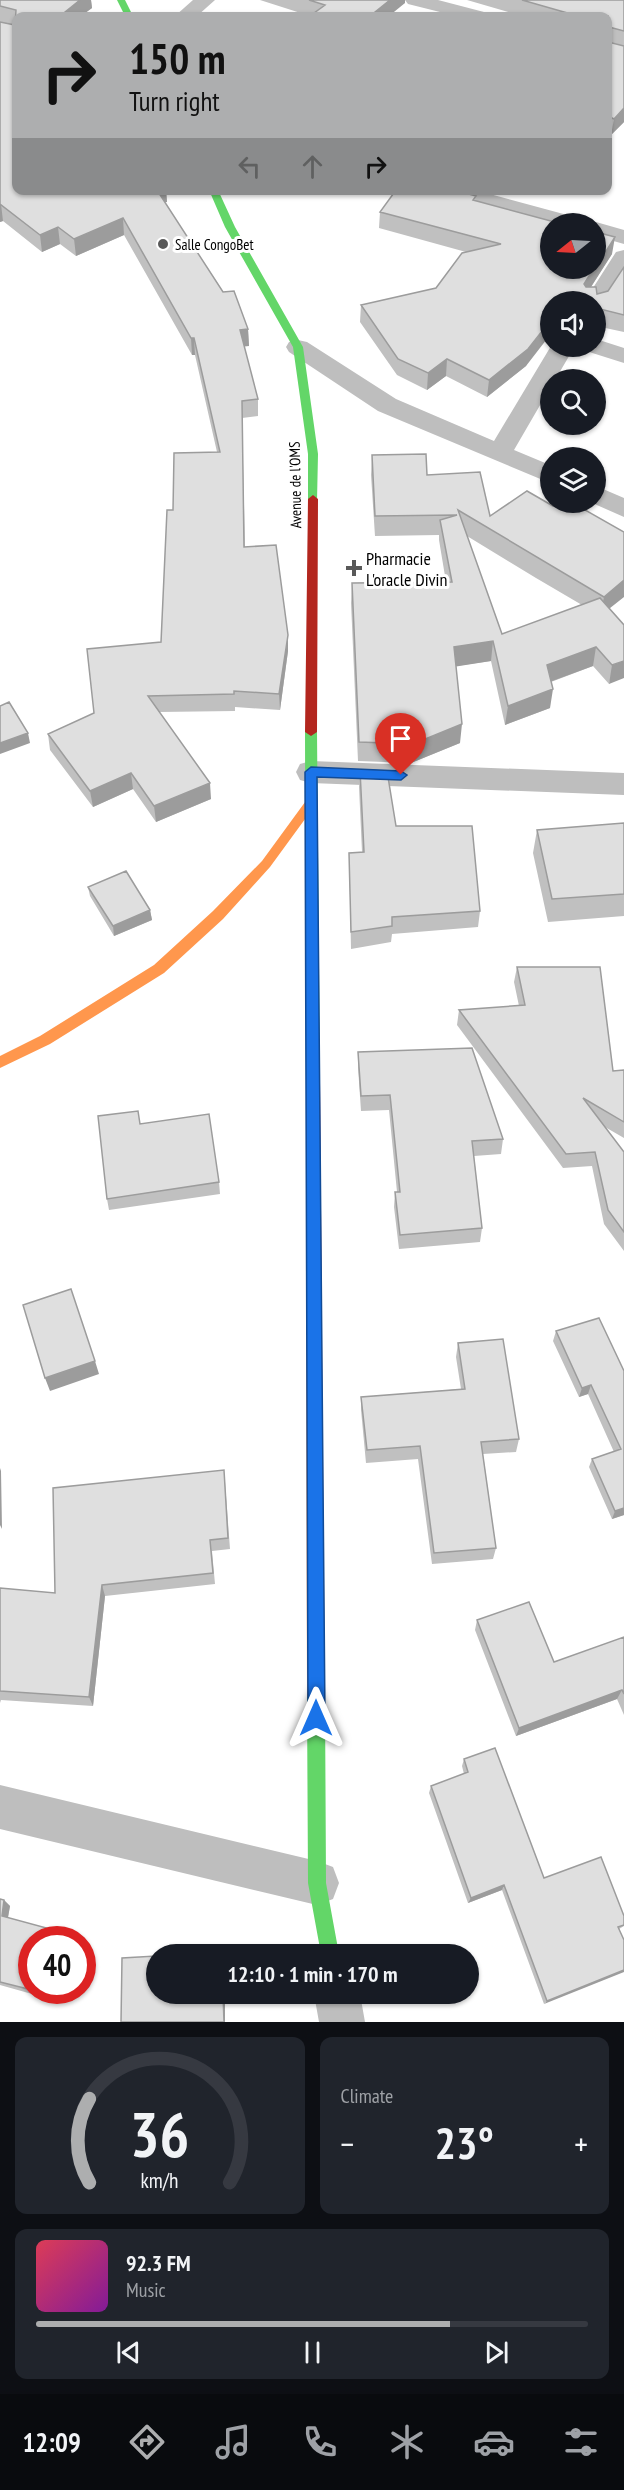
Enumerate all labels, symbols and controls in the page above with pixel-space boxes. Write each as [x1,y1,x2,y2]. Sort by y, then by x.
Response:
text: 150 m [129,31,226,86]
icon: right [30,36,108,114]
text: Turn right [129,84,220,118]
icon: left [233,150,266,183]
icon: ahead [296,150,329,183]
icon: right [359,150,392,183]
north arrow [540,213,606,279]
map controls [540,213,606,513]
place label: Salle CongoBet [175,235,254,254]
marker: Salle CongoBet [156,237,170,251]
button: sound [540,291,606,357]
button: search [540,369,606,435]
street label: Avenue de l'OMS [285,441,305,529]
button: layers [540,447,606,513]
place label: Pharmacie L'oracle Divin [366,547,447,591]
marker: Pharmacie L'oracle Divin [347,561,361,575]
pin [375,713,426,775]
icon: arrive [384,722,417,755]
position arrow [284,1686,348,1750]
speed limit sign: 40 [18,1926,96,2004]
text: 12:10 · 1 min · 170 m [227,1960,398,1988]
text: Climate [341,2083,393,2109]
text: 36 [130,2093,190,2174]
text: 23° [435,2113,494,2171]
text: − [341,2122,354,2165]
text: + [574,2122,588,2165]
text: km/h [141,2166,179,2194]
text: 92.3 FM [126,2249,191,2277]
text: Music [126,2277,166,2303]
icon: previous [112,2336,145,2369]
icon: pause [296,2336,329,2369]
icon: next [480,2336,513,2369]
icon: directions [126,2421,168,2463]
icon: music [212,2421,254,2463]
icon: phone [299,2421,341,2463]
icon: climate [386,2421,428,2463]
icon: car [473,2421,515,2463]
icon: filters [560,2421,602,2463]
text: 12:09 [22,2425,81,2459]

